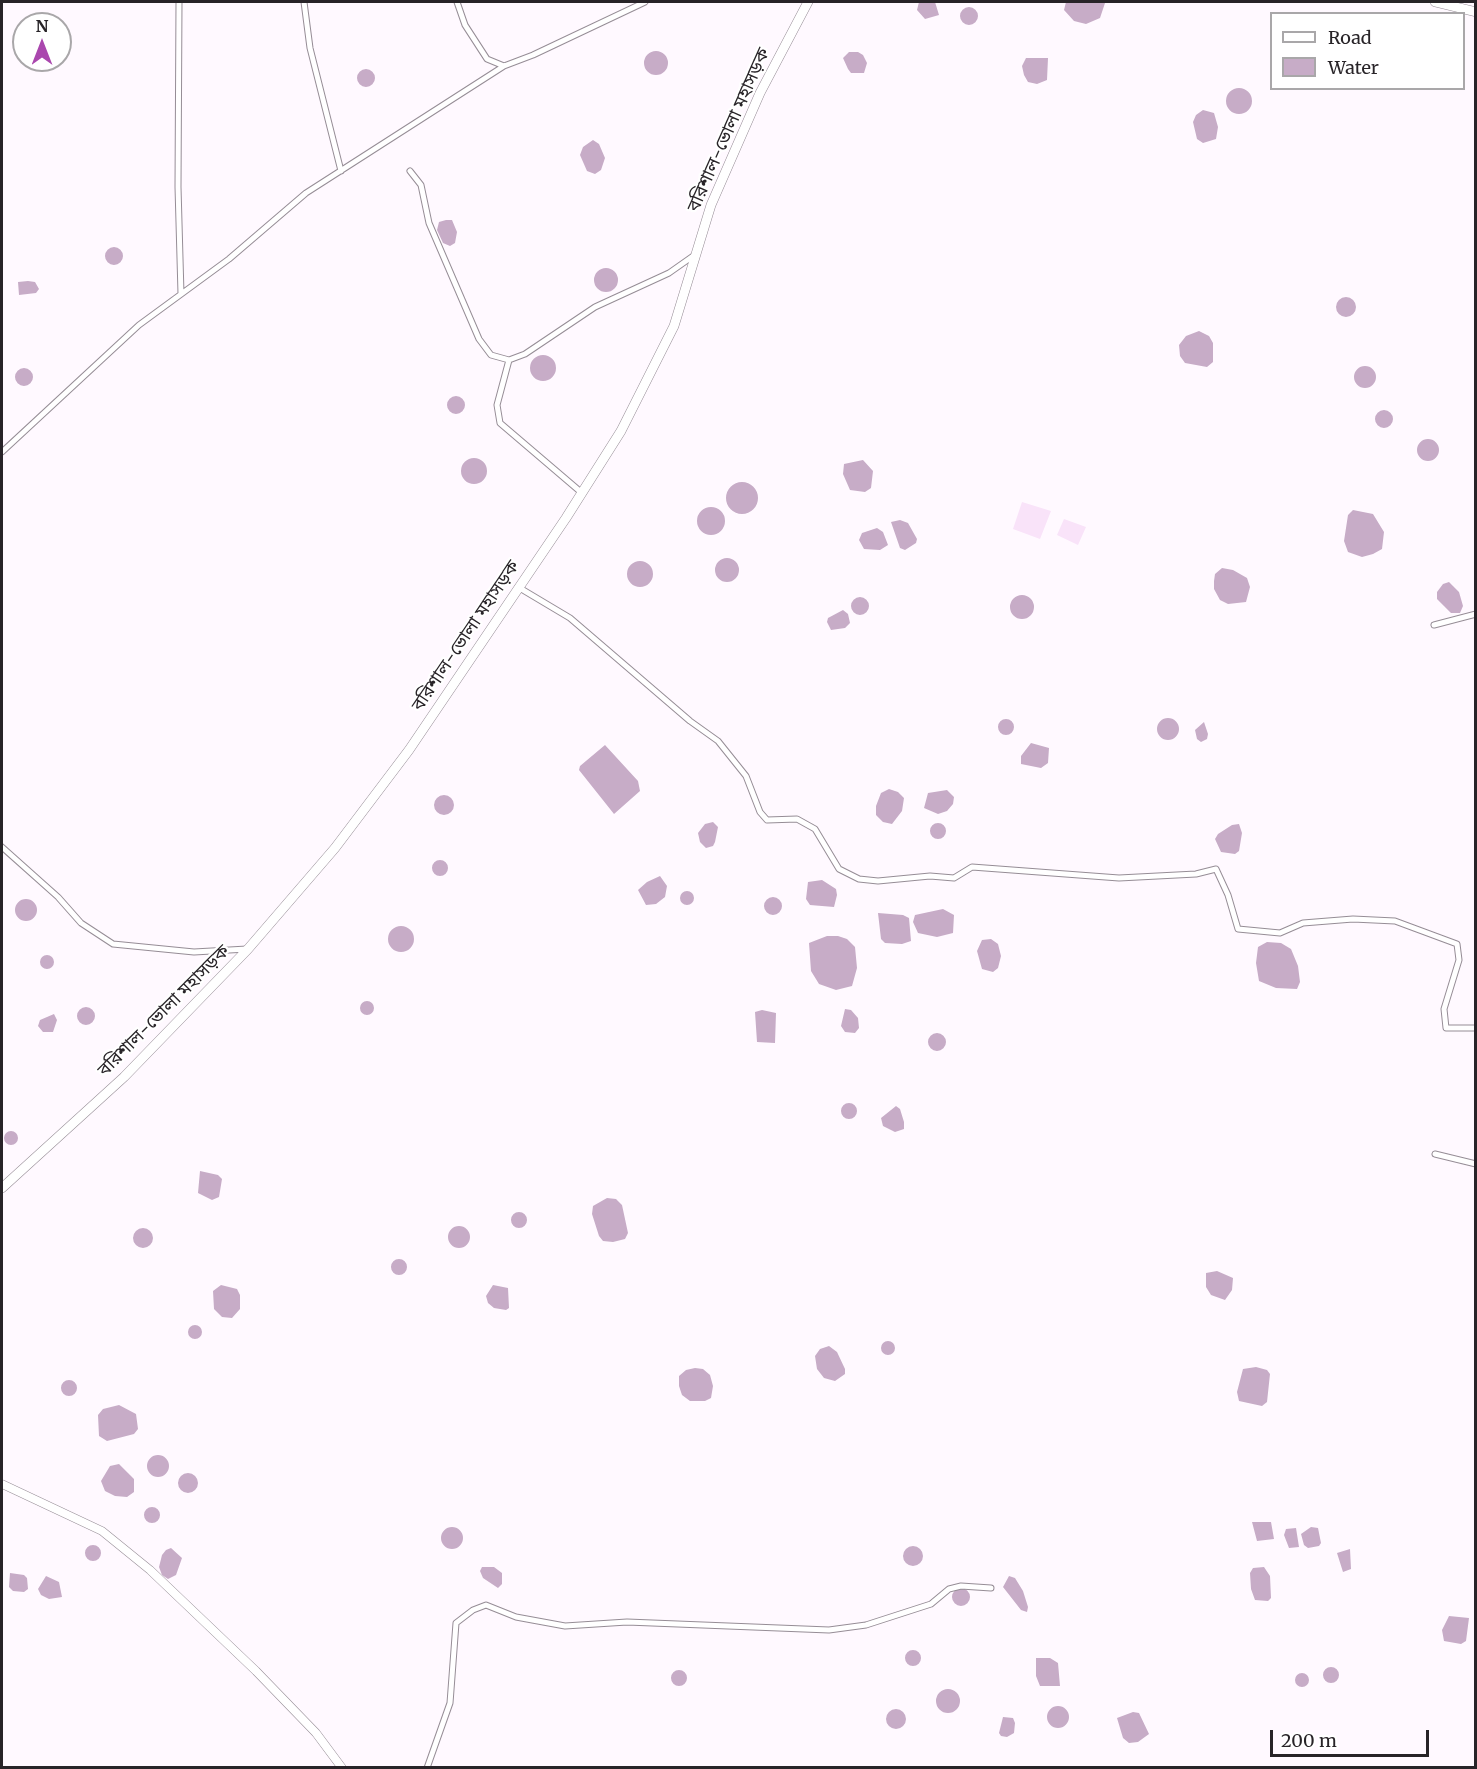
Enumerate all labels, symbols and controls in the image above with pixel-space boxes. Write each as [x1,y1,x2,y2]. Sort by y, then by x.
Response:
north arrow [12,12,72,72]
legend [1270,12,1465,90]
text: N [36,16,48,36]
text: Road [1328,26,1372,49]
street label: বরিশাল-ভোলা মহাসড়ক [683,45,775,215]
text: Water [1328,56,1379,79]
street label: বরিশাল-ভোলা মহাসড়ক [408,557,524,715]
street label: বরিশাল-ভোলা মহাসড়ক [94,941,234,1081]
scale bar [1273,1718,1432,1756]
text: 200 m [1281,1729,1337,1752]

